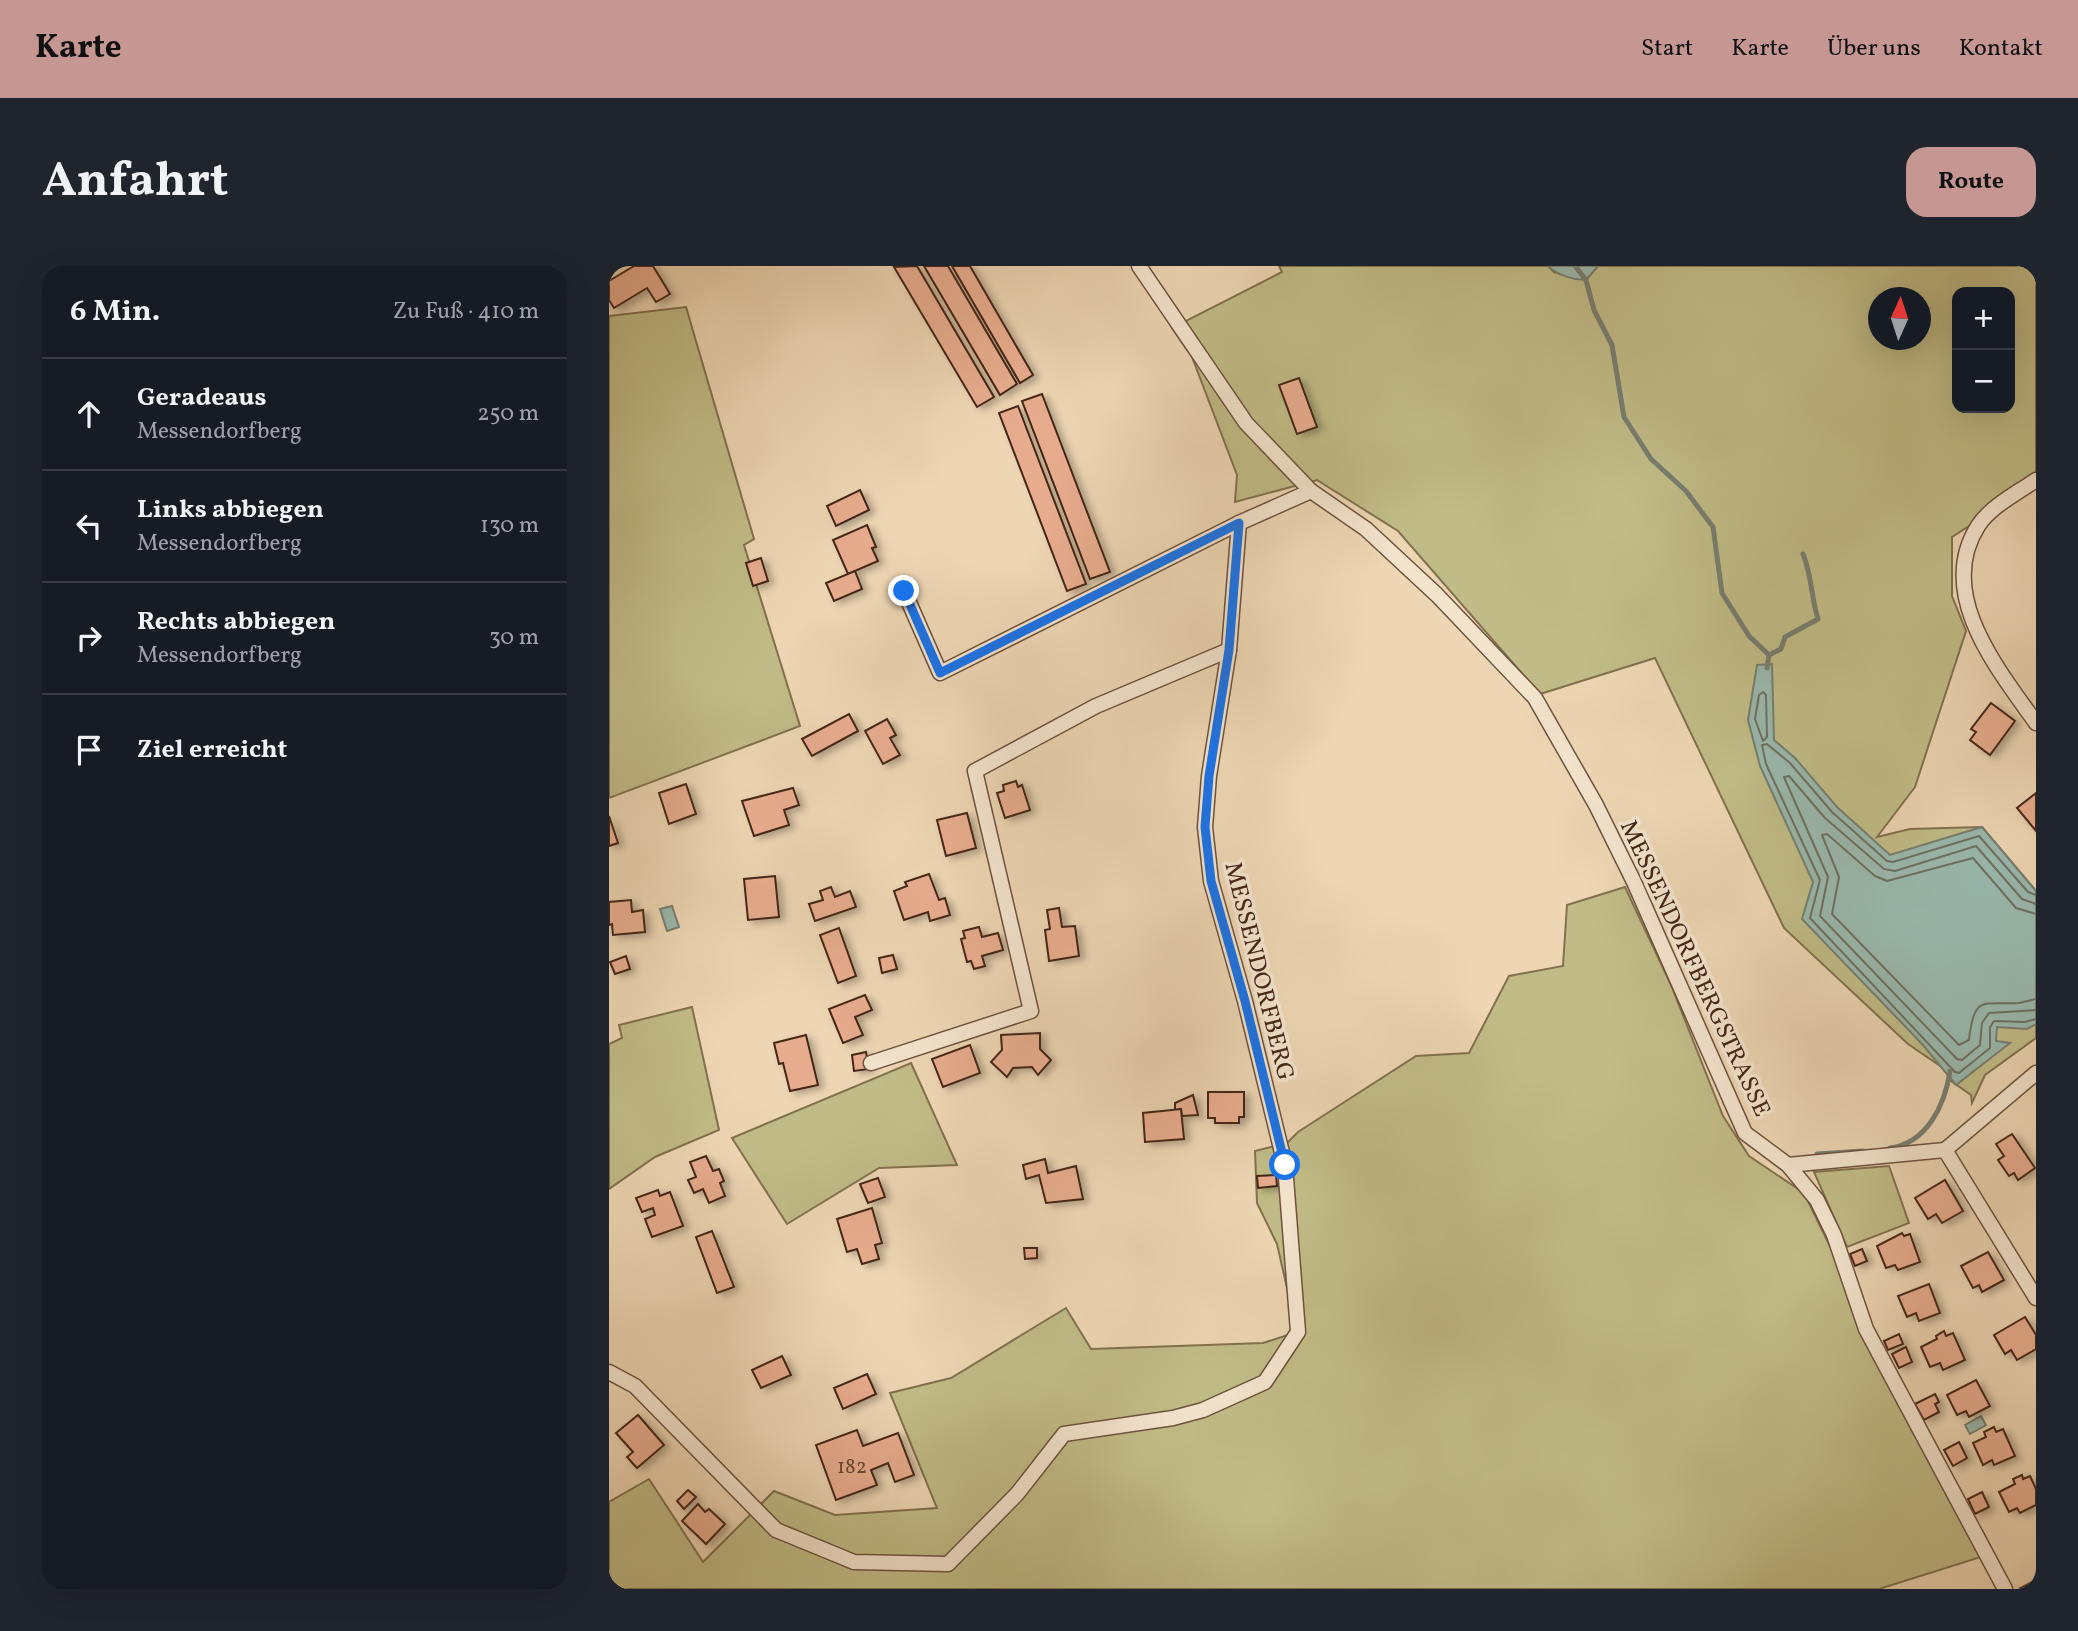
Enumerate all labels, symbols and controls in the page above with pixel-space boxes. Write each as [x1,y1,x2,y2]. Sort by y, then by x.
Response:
text: Karte [35,26,122,72]
text: Start [1641,32,1693,66]
text: Karte [1731,32,1789,66]
text: Über uns [1827,32,1921,66]
text: Kontakt [1959,32,2043,66]
button: Route [1906,147,2036,217]
text: Anfahrt [42,148,229,217]
north arrow [1868,287,1931,350]
map controls [1952,287,2015,413]
button: + [1952,287,2015,350]
text: 6 Min. [70,291,160,333]
text: Zu Fuß · 410 m [393,296,539,328]
button: − [1952,350,2015,413]
text: Geradeaus [137,380,266,416]
icon: ahead [70,395,108,433]
text: 250 m [477,398,539,430]
text: Messendorfberg [137,416,302,448]
text: Links abbiegen [137,492,324,528]
icon: left [70,507,108,545]
text: 130 m [480,510,539,542]
text: Messendorfberg [137,528,302,560]
route end [888,575,919,606]
text: Rechts abbiegen [137,604,335,640]
icon: right [70,619,108,657]
text: 30 m [489,622,539,654]
text: Messendorfberg [137,640,302,672]
icon: arrive [70,731,108,769]
text: Ziel erreicht [137,732,287,768]
street label: MESSENDORFBERGSTRASSE [1610,815,1778,1123]
street label: MESSENDORFBERG [1214,859,1302,1084]
route start [1269,1149,1300,1180]
house number: 182 [837,1453,867,1482]

